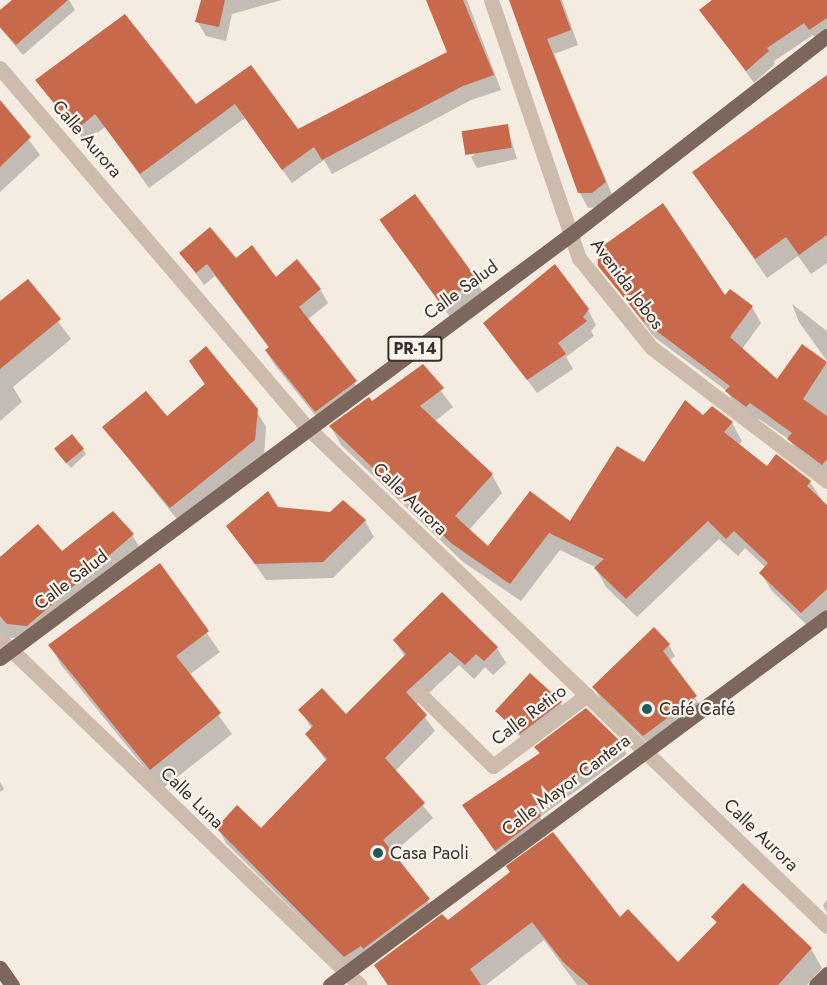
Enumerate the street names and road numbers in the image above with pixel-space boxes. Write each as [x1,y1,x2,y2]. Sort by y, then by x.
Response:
street label: Calle Aurora [48,96,126,182]
street label: Avenida Jobos [586,234,668,334]
street label: Calle Salud [420,256,502,324]
road number: PR-14 [386,336,444,362]
street label: Calle Aurora [368,458,452,540]
street label: Calle Salud [30,545,112,615]
street label: Calle Retiro [487,680,571,750]
street label: Calle Mayor Cantera [498,730,634,840]
street label: Calle Luna [156,763,228,833]
street label: Calle Aurora [719,794,803,876]

